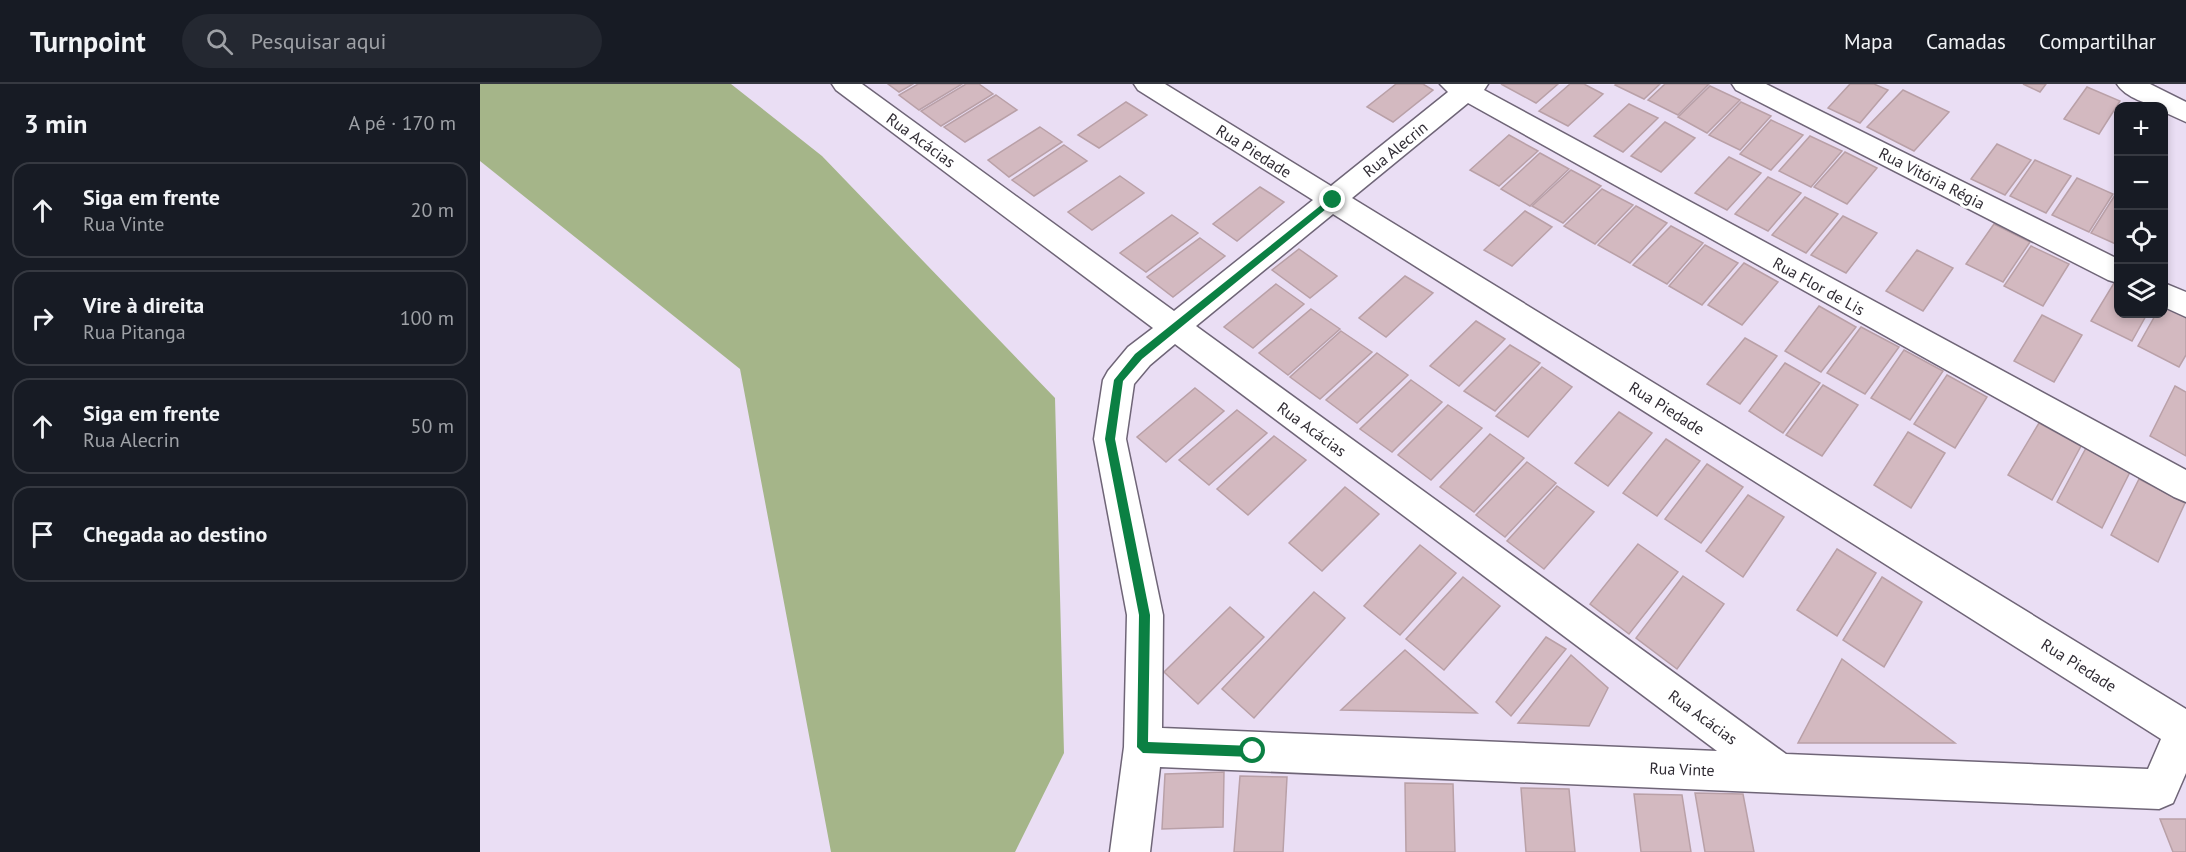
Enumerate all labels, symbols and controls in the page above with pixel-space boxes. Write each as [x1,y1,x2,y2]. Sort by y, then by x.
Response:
search box [182,14,602,68]
text: Turnpoint [30,23,146,60]
icon: search [203,25,236,58]
text: Pesquisar aqui [251,27,386,55]
text: Mapa [1844,28,1893,55]
text: Camadas [1926,28,2006,55]
text: Compartilhar [2039,28,2156,55]
map controls [2114,102,2168,318]
button: + [2114,102,2168,156]
text: 3 min [24,107,87,140]
street label: Rua Acácias [883,108,960,172]
text: A pé · 170 m [349,110,456,136]
street label: Rua Alecrin [1359,117,1431,181]
street label: Rua Piedade [1213,120,1295,182]
street label: Rua Vitória Régia [1876,143,1988,213]
button: − [2114,156,2168,210]
text: Siga em frente [83,183,220,211]
route end [1319,186,1345,212]
icon: ahead [26,194,59,227]
text: 20 m [411,197,454,223]
button: locate [2114,210,2168,264]
text: Rua Vinte [83,211,165,237]
street label: Rua Flor de Lis [1770,253,1869,320]
button: layers [2114,264,2168,318]
text: Vire à direita [83,291,204,319]
icon: right [26,302,59,335]
text: 100 m [400,305,454,331]
text: Rua Pitanga [83,319,186,345]
street label: Rua Piedade [1626,377,1708,439]
street label: Rua Acácias [1274,397,1351,461]
text: Siga em frente [83,399,220,427]
icon: ahead [26,410,59,443]
text: 50 m [411,413,454,439]
text: Rua Alecrin [83,427,180,453]
icon: arrive [26,518,59,551]
text: Chegada ao destino [83,520,267,548]
street label: Rua Piedade [2038,634,2120,696]
street label: Rua Acácias [1665,685,1742,749]
route start [1239,737,1265,763]
street label: Rua Vinte [1649,758,1715,780]

